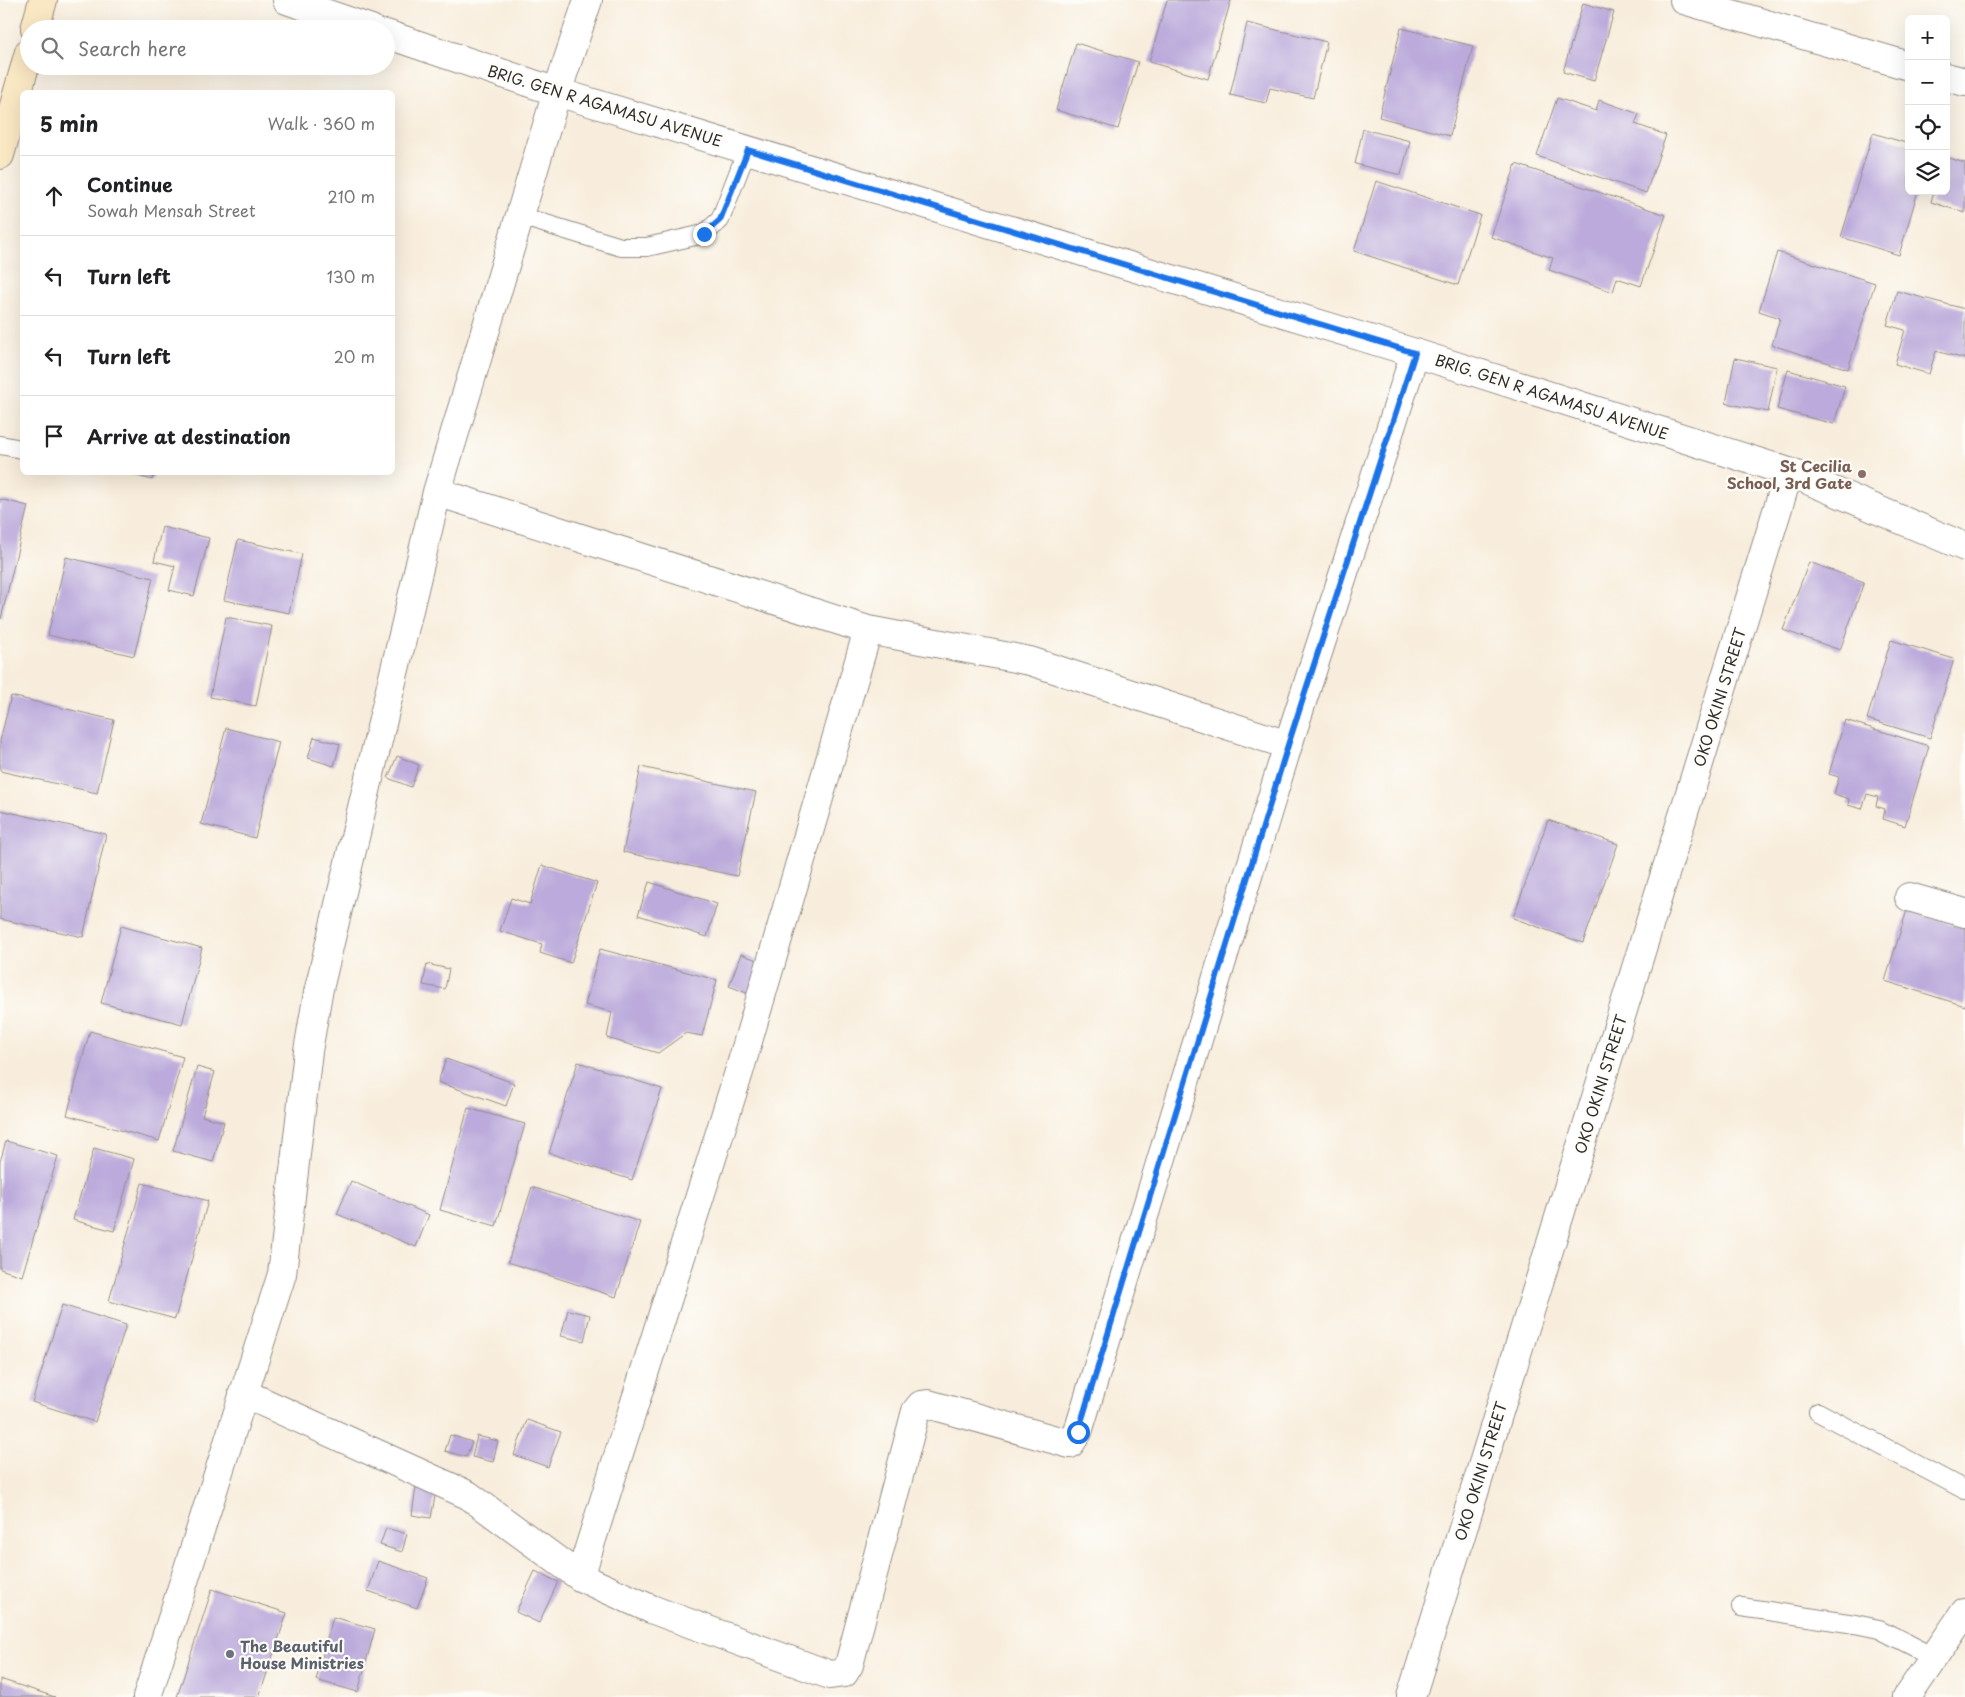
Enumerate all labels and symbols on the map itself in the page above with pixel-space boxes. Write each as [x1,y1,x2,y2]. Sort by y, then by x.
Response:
street label: BRIG. GEN R AGAMASU AVENUE [485,58,725,152]
route end [693,223,716,246]
street label: BRIG. GEN R AGAMASU AVENUE [1432,347,1672,445]
place label: St Cecilia School, 3rd Gate [1727,454,1853,494]
marker: St Cecilia School, 3rd Gate [1856,468,1868,480]
street label: OKO OKINI STREET [1687,624,1751,769]
street label: OKO OKINI STREET [1568,1011,1632,1156]
street label: OKO OKINI STREET [1448,1398,1512,1543]
route start [1067,1421,1090,1444]
place label: The Beautiful House Ministries [240,1634,364,1674]
marker: The Beautiful House Ministries [224,1648,236,1660]

